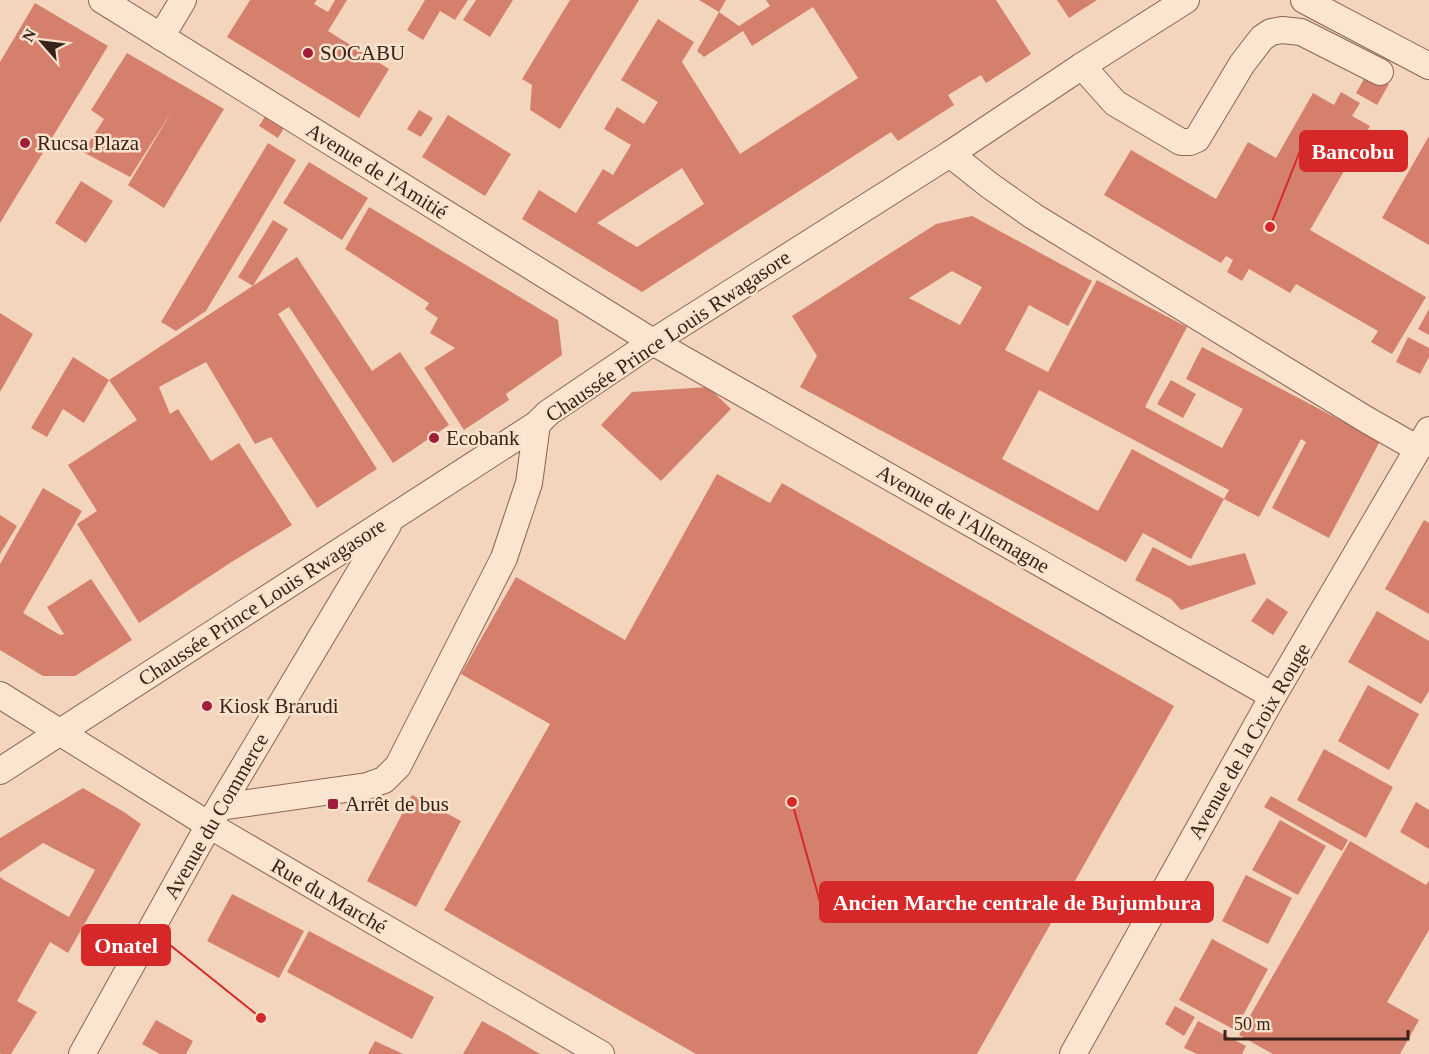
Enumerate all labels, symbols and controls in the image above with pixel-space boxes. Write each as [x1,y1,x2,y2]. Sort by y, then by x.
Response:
north arrow [12,12,72,72]
text: N [19,26,40,44]
place label: SOCABU [320,41,405,65]
marker: SOCABU [301,46,315,60]
street label: Avenue de l'Amitié [302,118,452,224]
place label: Rucsa Plaza [37,131,140,155]
callout: Bancobu [1300,131,1407,171]
marker: Rucsa Plaza [18,136,32,150]
text: Bancobu [1311,139,1395,164]
street label: Chaussée Prince Louis Rwagasore [541,245,795,427]
place label: Ecobank [446,426,520,450]
marker: Ecobank [427,431,441,445]
street label: Avenue de l'Allemagne [872,460,1054,578]
street label: Chaussée Prince Louis Rwagasore [134,513,390,691]
street label: Avenue de la Croix Rouge [1183,639,1315,843]
place label: Kiosk Brarudi [219,694,339,718]
marker: Kiosk Brarudi [200,699,214,713]
street label: Avenue du Commerce [159,729,273,903]
place label: Arrêt de bus [345,792,449,816]
marker: Arrêt de bus [326,797,340,811]
street label: Rue du Marché [267,853,391,939]
callout: Ancien Marche centrale de Bujumbura [820,882,1213,922]
text: Ancien Marche centrale de Bujumbura [833,890,1201,915]
callout: Onatel [82,925,170,965]
text: Onatel [94,933,158,958]
scale bar [1225,1003,1408,1041]
text: 50 m [1234,1014,1271,1034]

